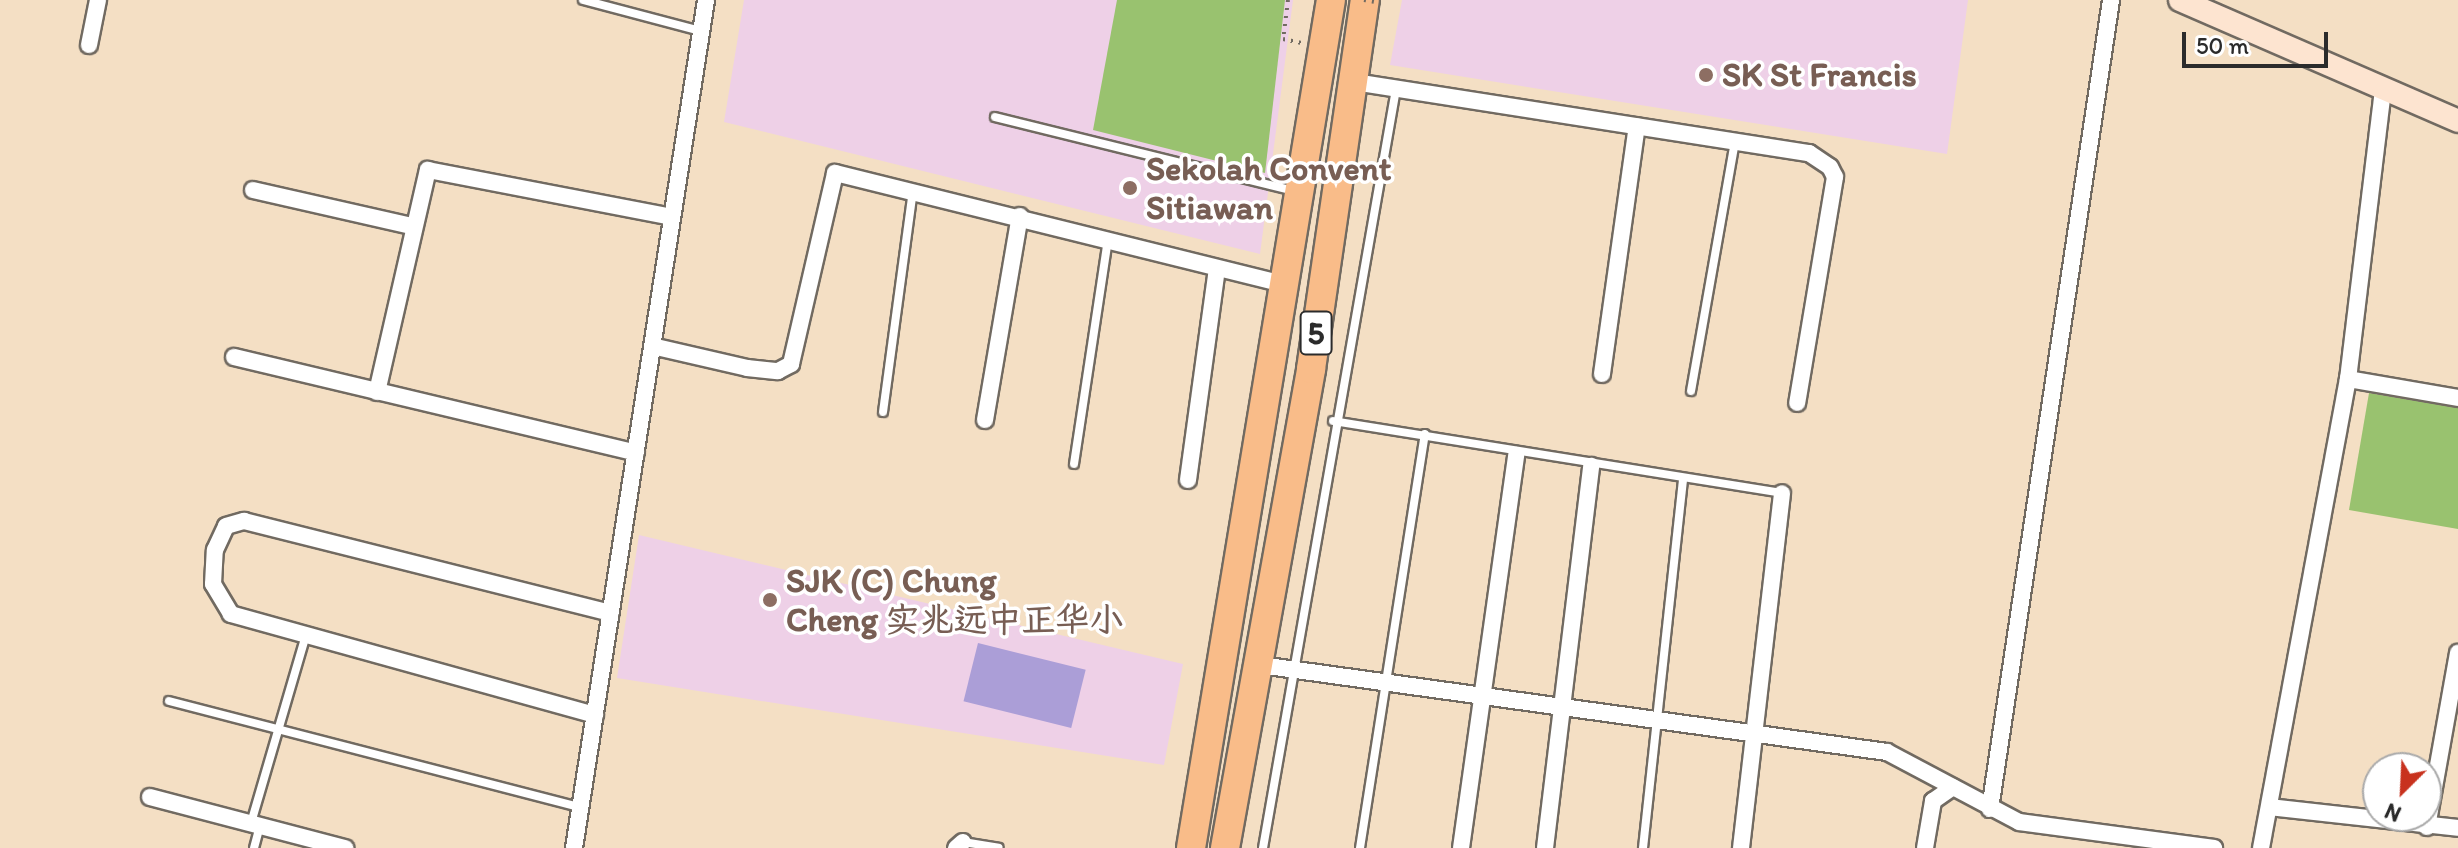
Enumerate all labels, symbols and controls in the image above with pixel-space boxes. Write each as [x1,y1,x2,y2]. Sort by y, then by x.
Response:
scale bar [2186,16,2332,66]
text: 50 m [2196,31,2249,60]
place label: SK St Francis [1722,55,1916,95]
marker: SK St Francis [1697,66,1715,84]
place label: Sekolah Convent Sitiawan [1146,148,1392,228]
marker: Sekolah Convent Sitiawan [1121,179,1139,197]
road number: 5 [1298,305,1334,361]
place label: SJK (C) Chung Cheng 实兆远中正华小 [786,560,1124,640]
marker: SJK (C) Chung Cheng 实兆远中正华小 [761,591,779,609]
north arrow [2362,752,2442,832]
text: N [2381,797,2405,828]

